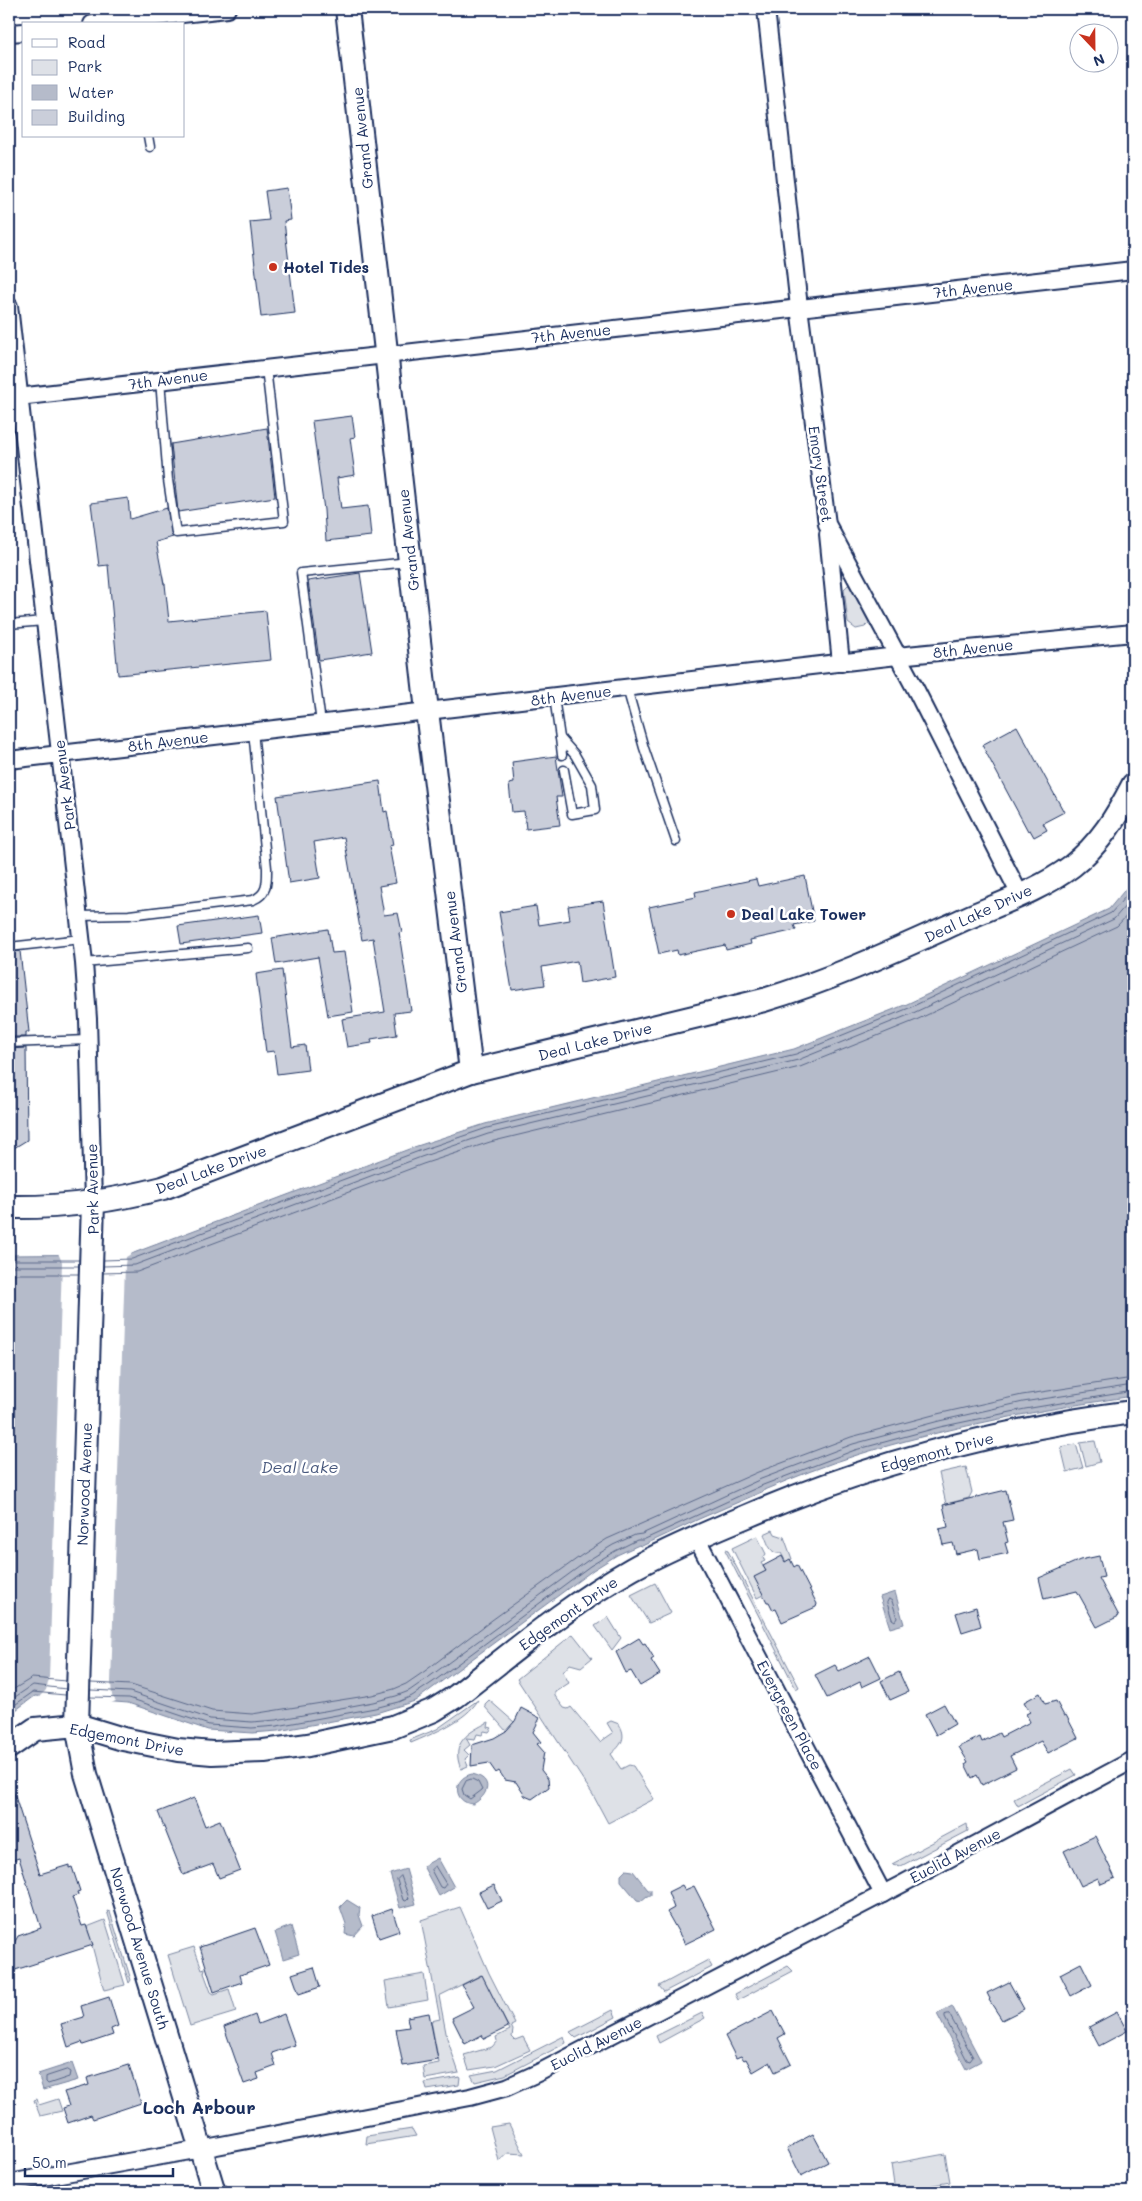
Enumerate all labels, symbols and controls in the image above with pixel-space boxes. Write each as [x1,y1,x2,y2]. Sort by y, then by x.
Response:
legend [22,22,185,138]
north arrow [1070,22,1120,72]
text: Road [68,32,105,52]
text: N [1091,50,1108,71]
text: Park [68,56,102,76]
text: Water [68,82,114,102]
street label: Grand Avenue [347,86,377,190]
text: Building [68,106,125,126]
place label: Hotel Tides [283,257,369,277]
marker: Hotel Tides [267,261,279,273]
street label: 7th Avenue [932,274,1014,302]
street label: 7th Avenue [530,319,612,347]
street label: 7th Avenue [127,364,209,394]
street label: Emory Street [804,424,838,524]
street label: Grand Avenue [393,488,423,592]
street label: 8th Avenue [932,634,1014,662]
street label: 8th Avenue [530,680,612,710]
street label: 8th Avenue [127,726,209,756]
street label: Park Avenue [49,739,79,831]
street label: Deal Lake Drive [921,879,1035,947]
street label: Grand Avenue [439,890,471,994]
place label: Deal Lake Tower [741,904,866,924]
marker: Deal Lake Tower [725,908,737,920]
street label: Deal Lake Drive [536,1017,654,1065]
street label: Deal Lake Drive [153,1140,269,1198]
street label: Park Avenue [81,1143,103,1235]
street label: Norwood Avenue [72,1422,96,1546]
street label: Edgemont Drive [878,1427,996,1477]
water label: Deal Lake [262,1456,338,1477]
street label: Edgemont Drive [515,1571,621,1655]
street label: Evergreen Place [753,1657,827,1773]
street label: Edgemont Drive [68,1718,186,1760]
street label: Euclid Avenue [906,1823,1004,1887]
street label: Norwood Avenue South [106,1864,174,2032]
street label: Euclid Avenue [547,2011,645,2075]
district label: Loch Arbour [142,2095,256,2119]
scale bar [25,2146,172,2178]
text: 50 m [32,2152,67,2172]

